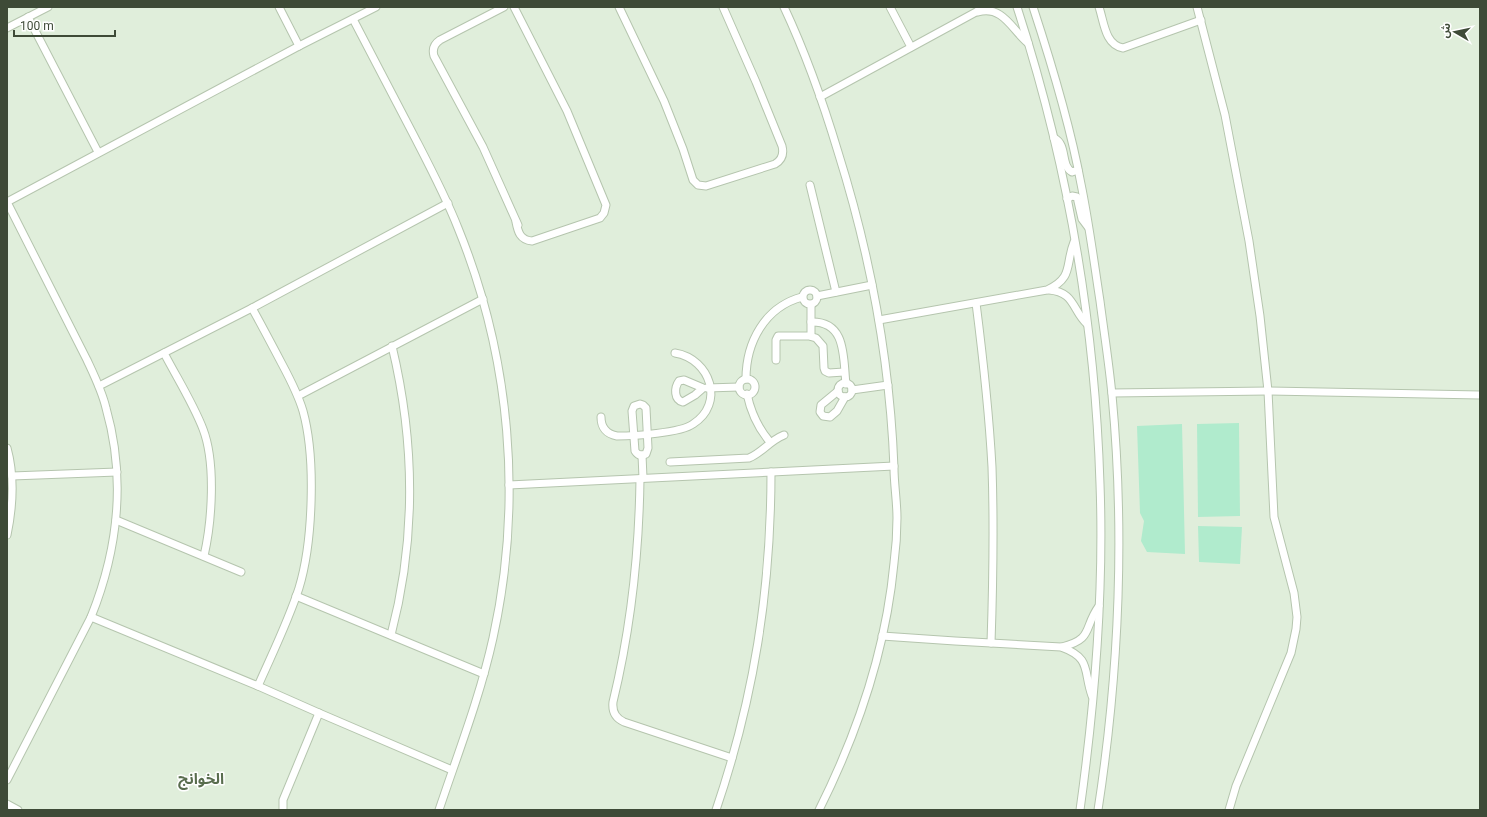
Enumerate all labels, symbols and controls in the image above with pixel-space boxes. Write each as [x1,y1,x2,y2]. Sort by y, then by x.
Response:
scale bar [14,12,115,38]
north arrow [1435,12,1475,52]
text: 100 m [20,19,54,33]
text: ش [1438,22,1453,39]
district label: الخوانج [178,770,224,790]

